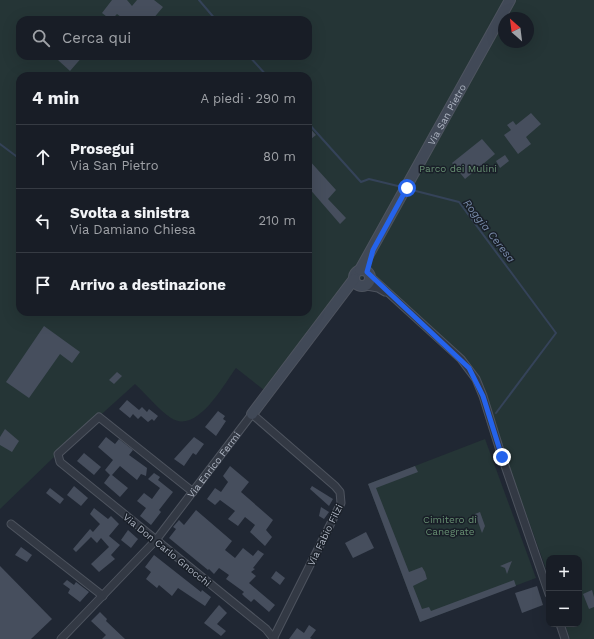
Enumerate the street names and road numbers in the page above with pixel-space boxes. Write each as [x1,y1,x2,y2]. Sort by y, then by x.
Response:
street label: Via San Pietro [425,82,468,147]
street label: Via Enrico Fermi [185,429,242,500]
street label: Via Fabio Filzi [305,502,345,568]
street label: Via Don Carlo Gnocchi [121,511,213,589]

